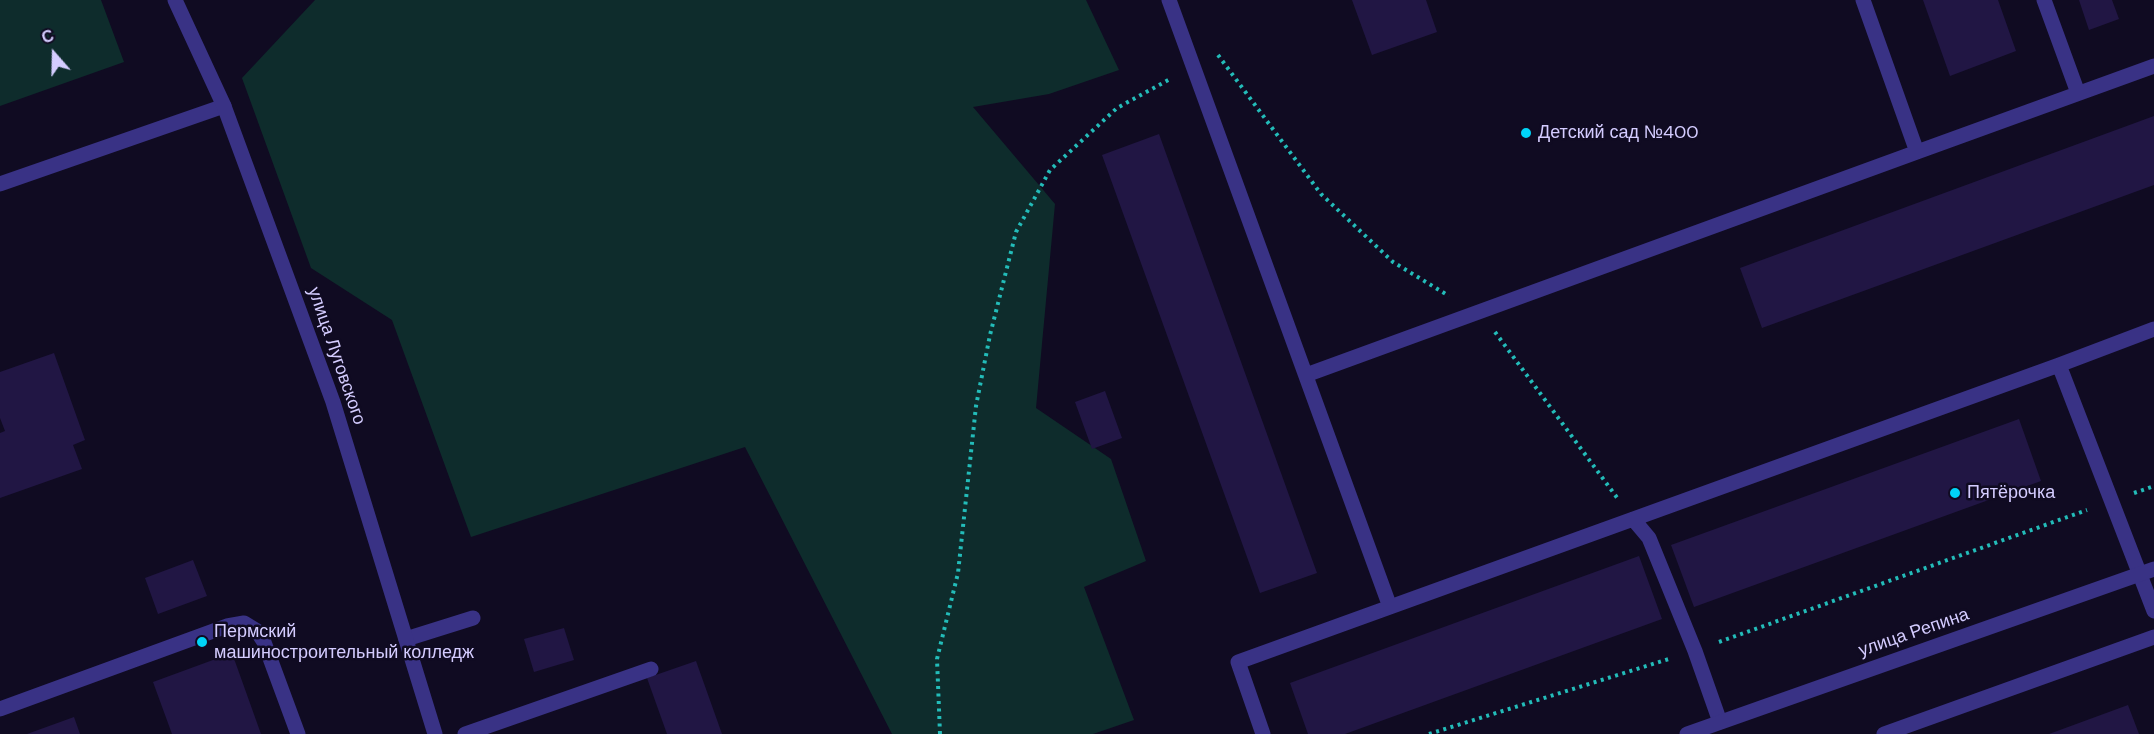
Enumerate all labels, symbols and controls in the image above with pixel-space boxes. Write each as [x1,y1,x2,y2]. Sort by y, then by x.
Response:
north arrow [24,24,84,84]
text: С [39,25,57,48]
place label: Детский сад №400 [1538,122,1699,144]
marker: Детский сад №400 [1519,126,1533,140]
street label: улица Луговского [302,284,370,428]
place label: Пятёрочка [1967,482,2055,504]
marker: Пятёрочка [1948,486,1962,500]
street label: улица Репина [1856,604,1972,662]
place label: Пермский машиностроительный колледж [214,621,474,664]
marker: Пермский машиностроительный колледж [195,635,209,649]

